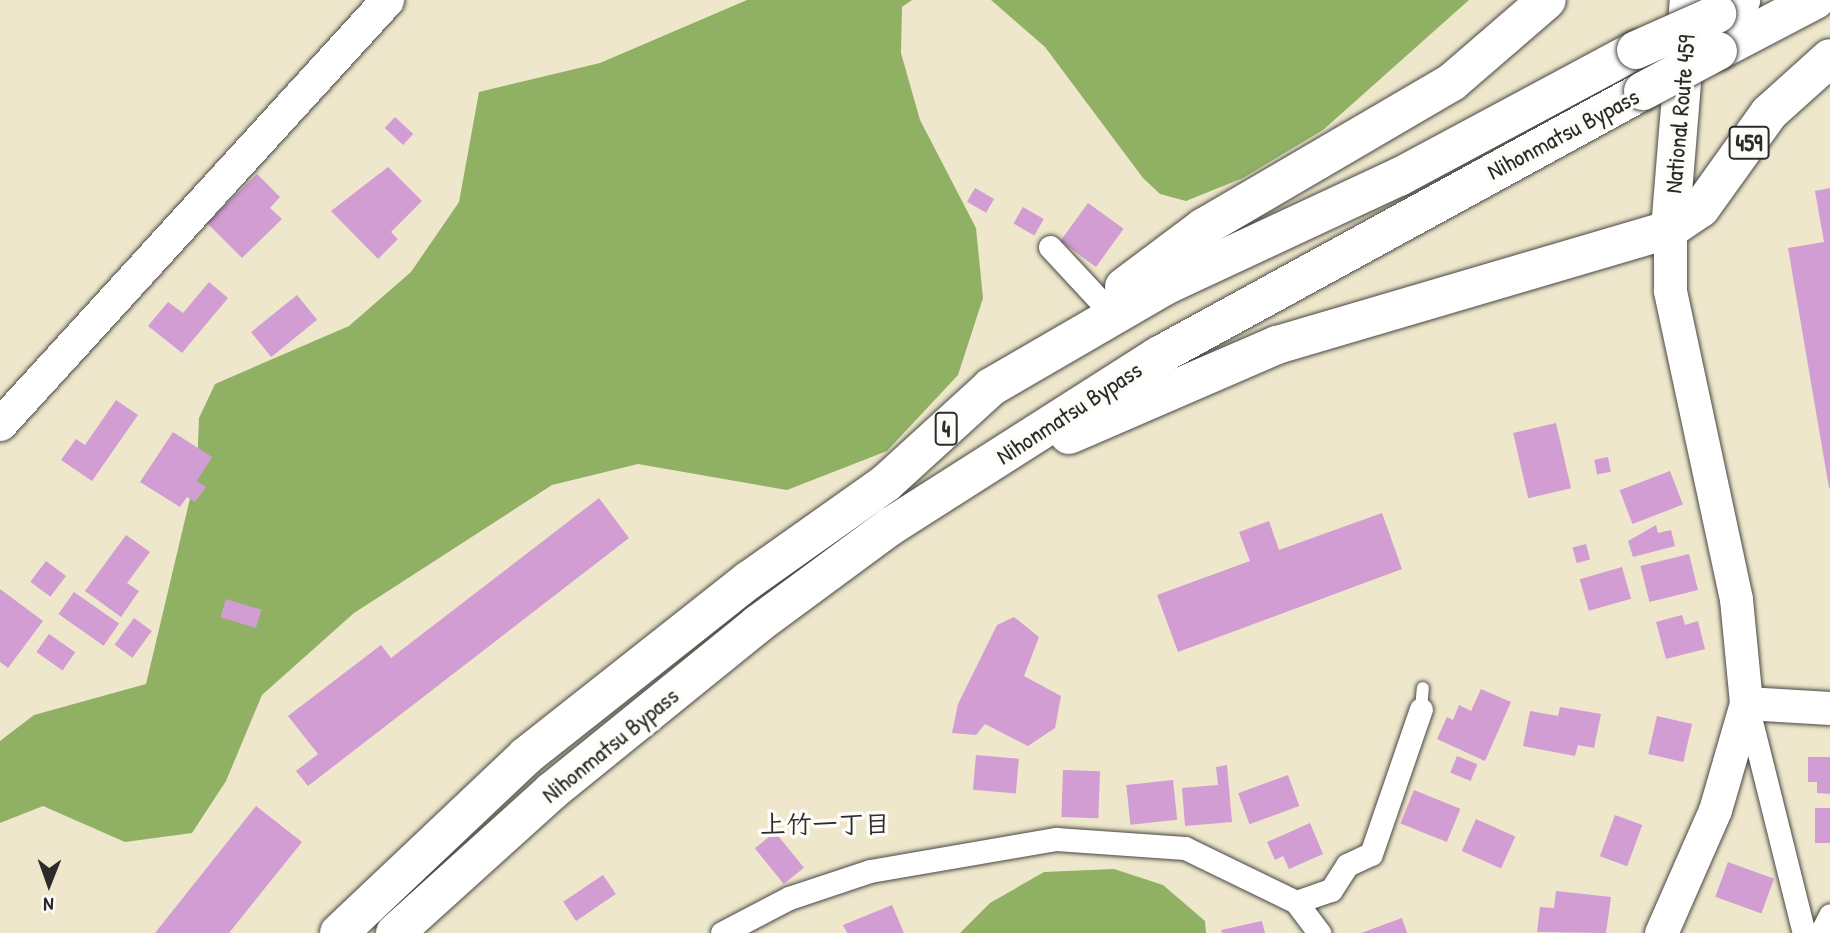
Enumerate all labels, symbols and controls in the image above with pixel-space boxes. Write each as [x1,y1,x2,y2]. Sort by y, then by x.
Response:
street label: National Route 459 [1659,33,1701,195]
street label: Nihonmatsu Bypass [1482,82,1644,186]
road number: 459 [1728,124,1770,162]
street label: Nihonmatsu Bypass [991,355,1147,471]
road number: 4 [934,410,958,448]
street label: Nihonmatsu Bypass [536,681,684,809]
district label: 上竹一丁目 [760,808,890,840]
north arrow [14,849,84,919]
text: N [43,892,54,918]

